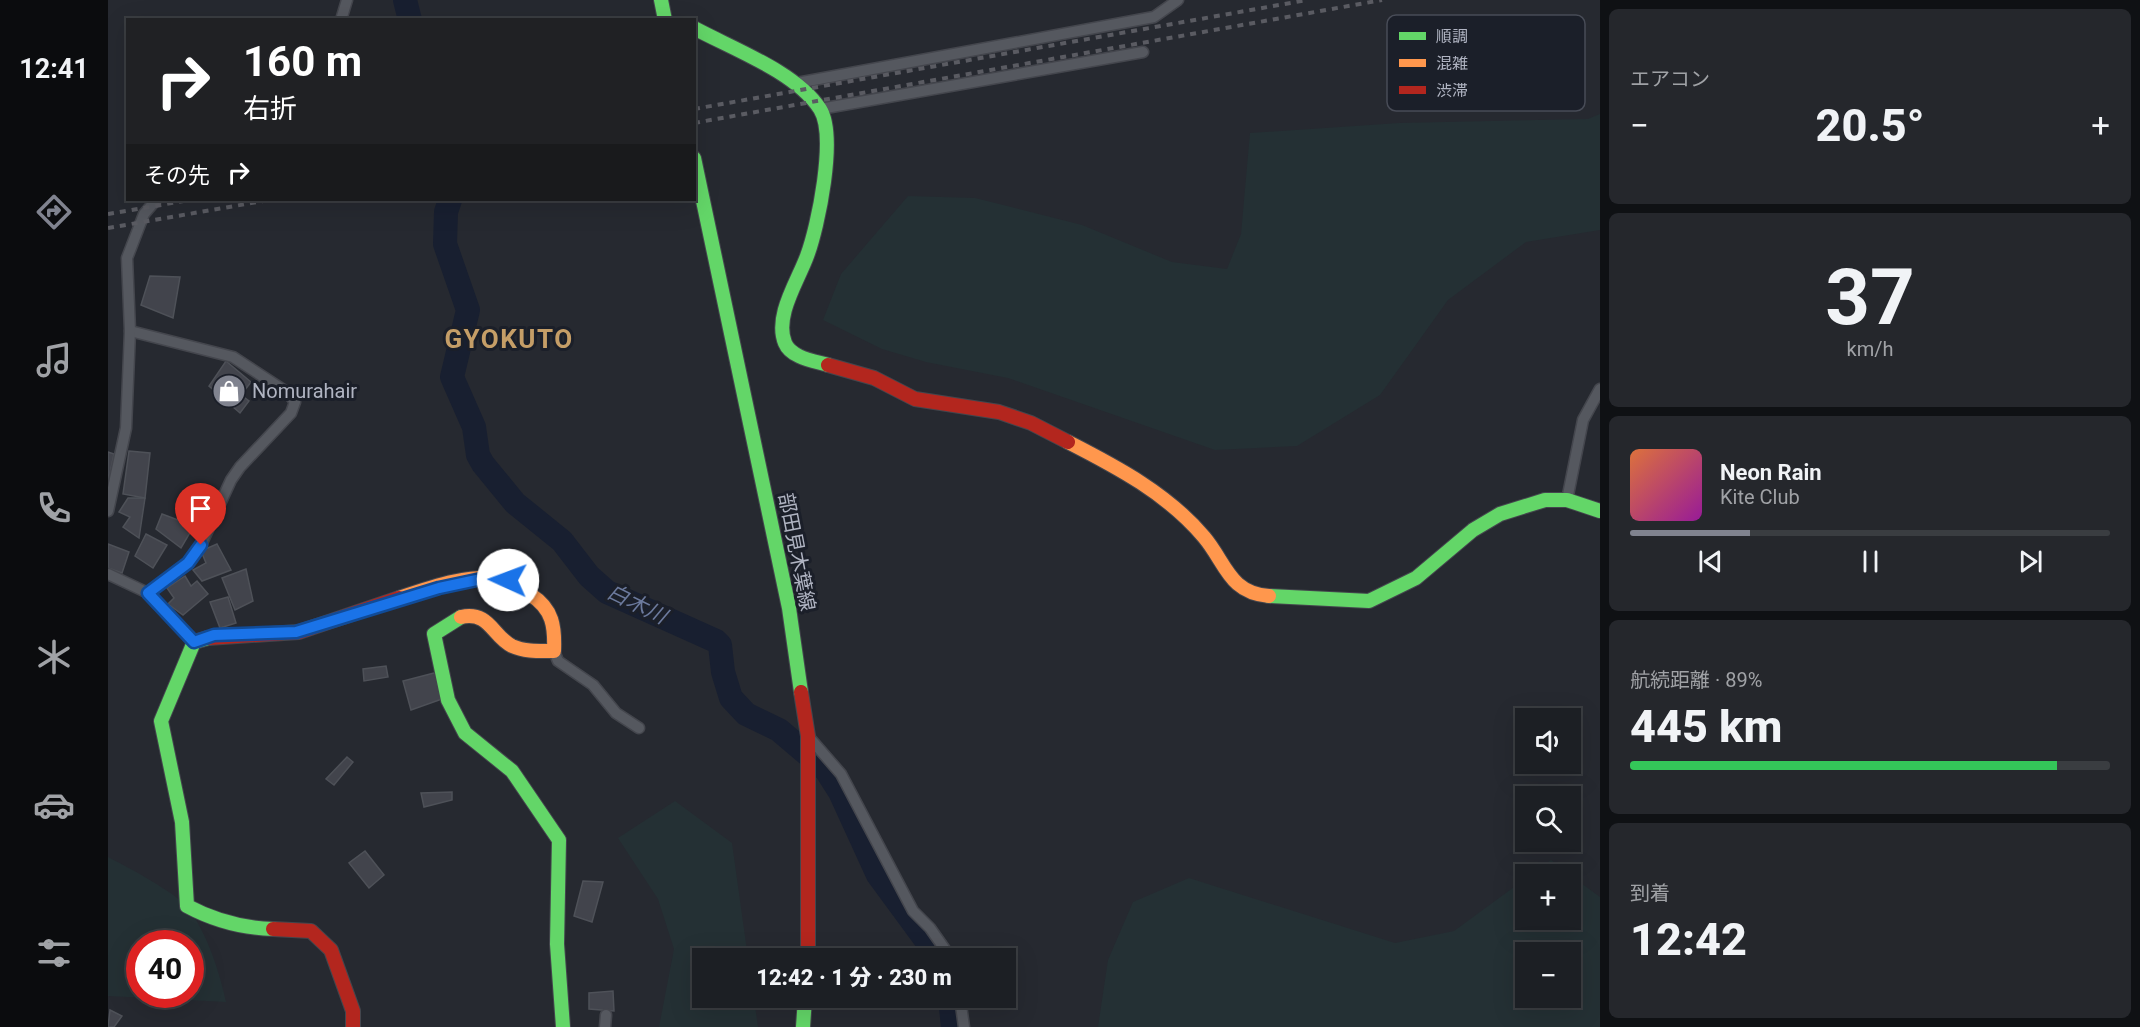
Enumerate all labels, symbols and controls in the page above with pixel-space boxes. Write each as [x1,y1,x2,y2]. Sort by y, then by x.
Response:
legend [1387,15,1585,111]
text: 順調 [1436,27,1468,46]
text: 160 m [243,37,362,86]
icon: right [144,42,222,120]
text: 12:41 [19,53,89,85]
text: 混雑 [1436,54,1468,73]
text: エアコン [1630,67,1710,91]
text: 渋滞 [1436,81,1468,100]
text: 右折 [243,93,297,125]
text: 20.5° [1816,99,1925,152]
text: − [1630,106,1649,145]
text: + [2091,106,2110,145]
icon: right [222,156,255,189]
text: その先 [144,163,210,188]
icon: directions [33,191,75,233]
text: 37 [1825,252,1915,343]
district label: GYOKUTO [444,324,574,354]
text: km/h [1847,337,1893,361]
icon: music [33,339,75,381]
shop icon: Nomurahair [211,373,247,409]
place label: Nomurahair [252,379,357,403]
text: Neon Rain [1720,460,1822,485]
pin [175,483,226,545]
text: Kite Club [1720,485,1800,509]
icon: phone [33,487,75,529]
street label: 部田見木葉線 [774,491,820,613]
icon: arrive [184,492,217,525]
icon: previous [1694,545,1727,578]
icon: pause [1854,545,1887,578]
icon: next [2014,545,2047,578]
position arrow [476,548,540,612]
water label: 白木川 [603,579,672,629]
icon: climate [33,636,75,678]
text: 航続距離 · 89% [1630,668,1762,692]
text: 445 km [1630,700,1782,753]
map controls [1515,708,1581,1008]
button: sound [1515,708,1581,774]
icon: car [33,784,75,826]
button: search [1515,786,1581,852]
button: + [1515,864,1581,930]
text: 到着 [1630,881,1670,905]
text: 12:42 [1630,913,1747,966]
speed limit sign: 40 [126,930,204,1008]
icon: filters [33,932,75,974]
button: − [1515,942,1581,1008]
text: 12:42 · 1 分 · 230 m [756,965,952,990]

